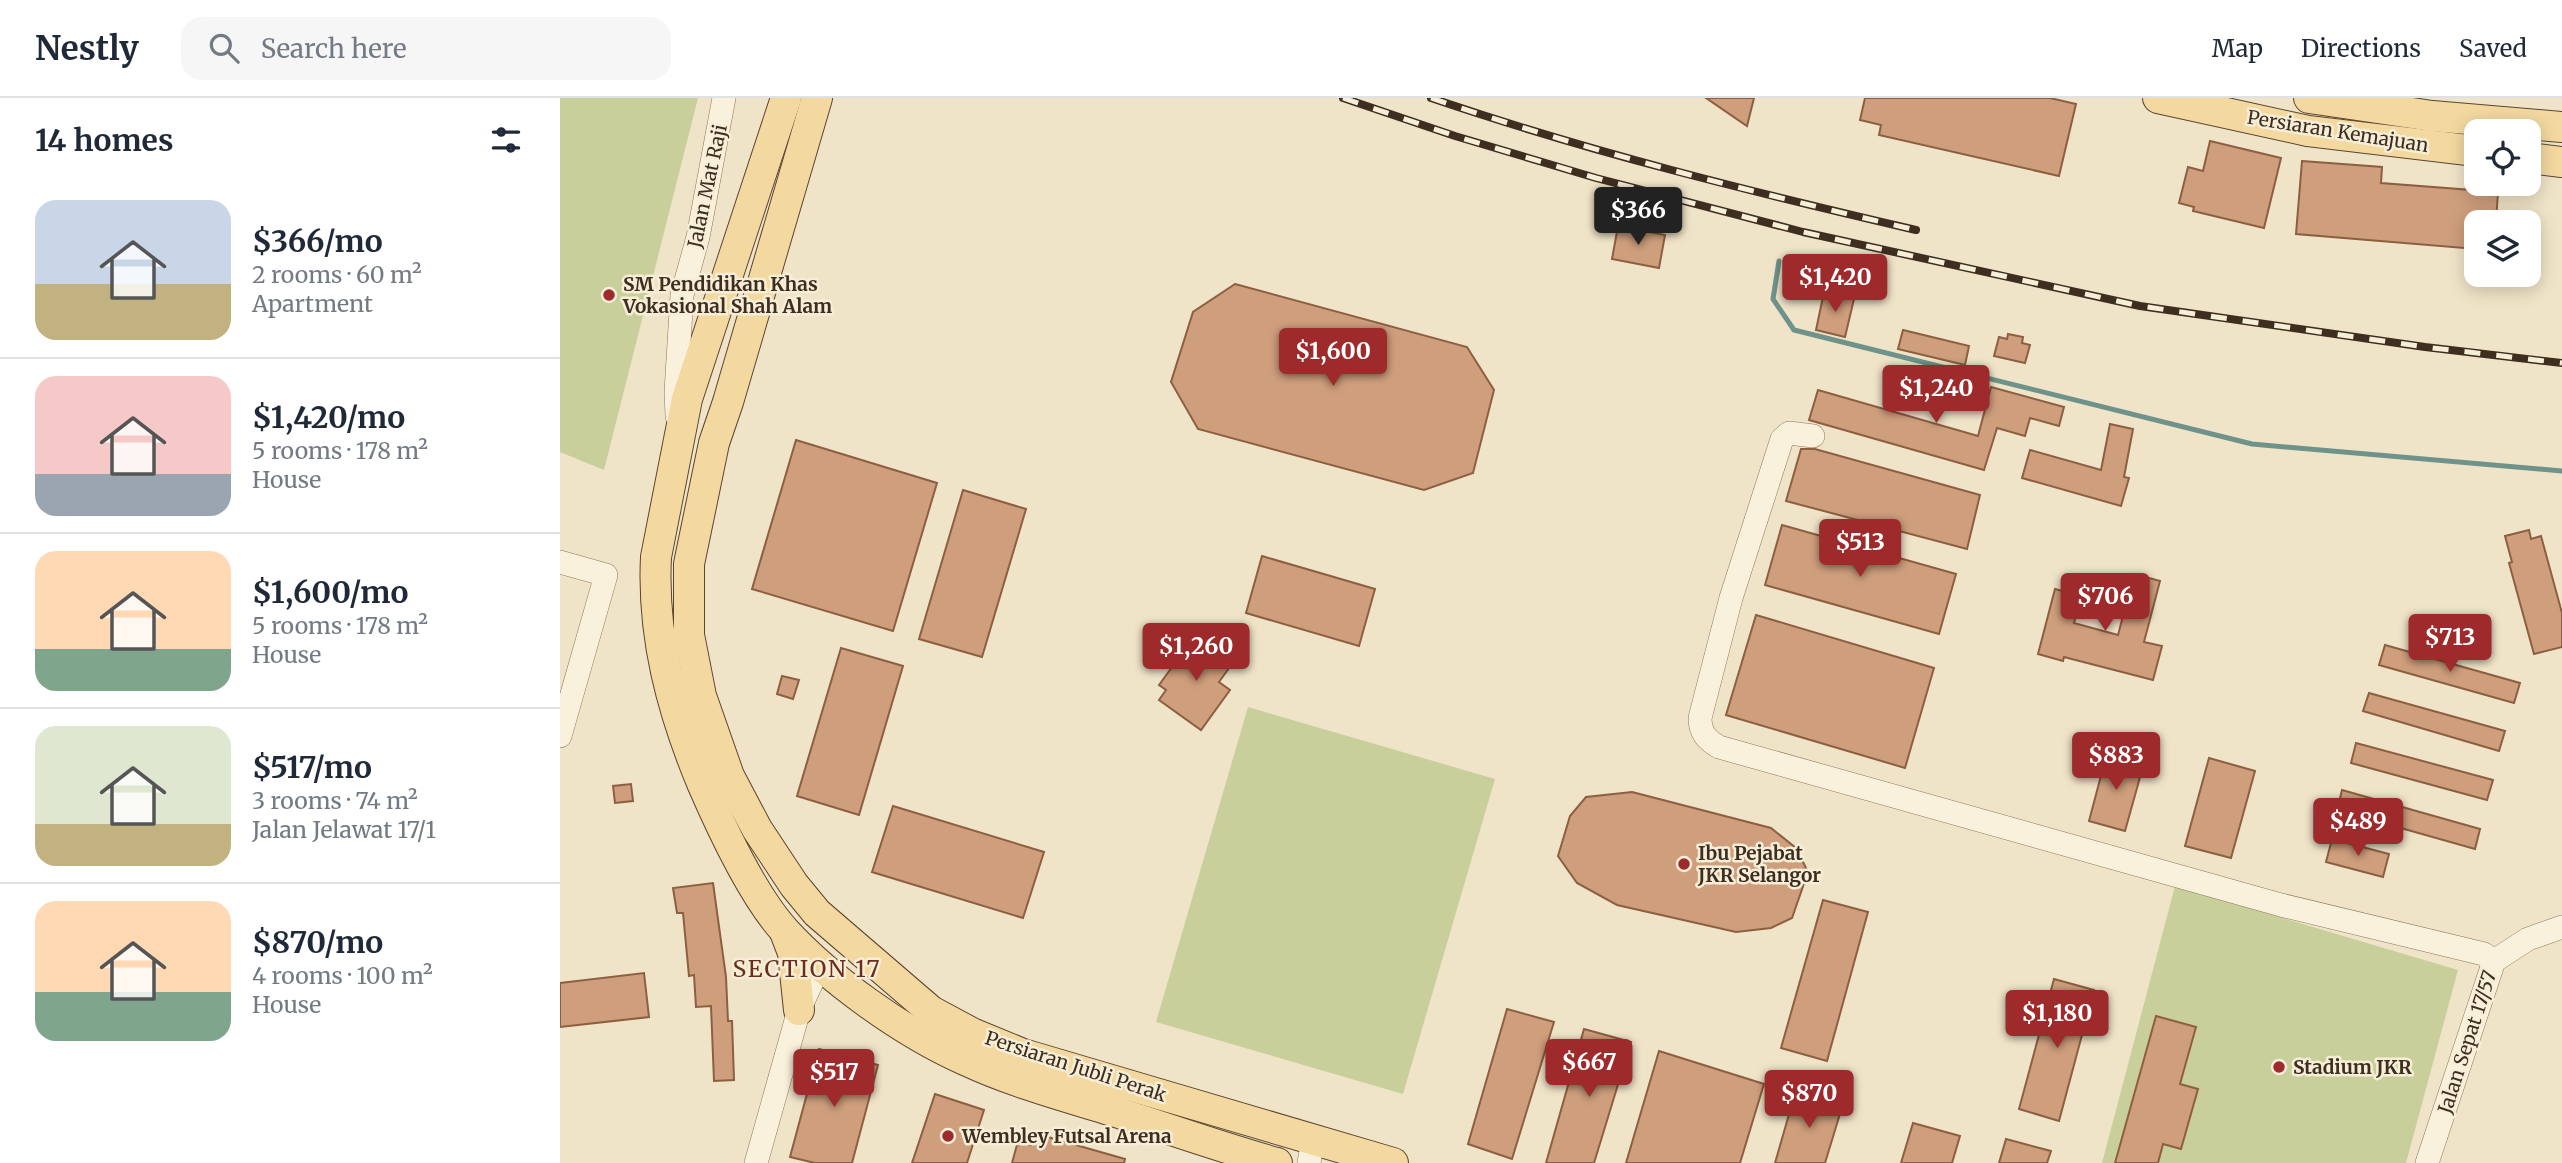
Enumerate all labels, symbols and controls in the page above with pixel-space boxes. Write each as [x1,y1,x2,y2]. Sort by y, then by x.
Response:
search box [181,17,671,80]
text: Nestly [35,28,139,69]
icon: search [205,29,243,67]
text: Search here [261,32,407,65]
text: Map [2212,33,2263,64]
text: Directions [2301,33,2421,64]
text: Saved [2459,33,2527,64]
street label: Persiaran Kemajuan [2246,105,2431,157]
map controls [2464,119,2541,287]
button: locate [2464,119,2541,196]
text: 14 homes [35,121,173,159]
icon: filters [487,121,525,159]
street label: Jalan Mat Raji [682,122,732,251]
pin: $366 [1597,188,1679,247]
text: $366 [1610,195,1666,224]
button: layers [2464,210,2541,287]
text: $366/mo [252,222,383,260]
icon: home [91,228,175,312]
pin: $1,420 [1778,254,1892,314]
text: 2 rooms · 60 m² [252,260,422,289]
text: $1,420 [1798,262,1872,291]
place label: SM Pendidikan Khas Vokasional Shah Alam [622,272,832,318]
marker: SM Pendidikan Khas Vokasional Shah Alam [601,287,617,303]
text: Apartment [252,289,373,318]
pin: $1,600 [1276,328,1390,388]
text: $1,600 [1295,336,1371,365]
pin: $1,240 [1879,366,1993,425]
text: $1,240 [1898,373,1974,402]
text: $1,420/mo [252,398,405,436]
icon: home [91,404,175,488]
text: 5 rooms · 178 m² [252,436,428,465]
text: House [252,465,321,494]
pin: $513 [1819,519,1901,579]
text: $513 [1835,527,1885,556]
text: $1,600/mo [252,573,408,611]
pin: $706 [2064,574,2146,633]
icon: home [91,579,175,663]
text: $706 [2077,581,2133,610]
text: 5 rooms · 178 m² [252,611,428,640]
pin: $713 [2409,614,2491,674]
text: $713 [2424,622,2476,651]
pin: $1,260 [1139,624,1253,683]
text: $1,260 [1159,631,1233,660]
text: House [252,640,321,669]
pin: $883 [2075,732,2157,792]
text: $883 [2088,740,2144,769]
text: $517/mo [252,748,372,786]
icon: home [91,754,175,838]
text: 3 rooms · 74 m² [252,786,418,815]
pin: $489 [2317,798,2399,858]
text: $489 [2329,806,2387,835]
text: Jalan Jelawat 17/1 [252,815,436,844]
place label: Ibu Pejabat JKR Selangor [1697,841,1821,887]
marker: Ibu Pejabat JKR Selangor [1676,856,1692,872]
text: $870/mo [252,923,383,961]
icon: home [91,929,175,1013]
district label: SECTION 17 [732,954,882,983]
text: 4 rooms · 100 m² [252,961,433,990]
street label: Jalan Sepat 17/57 [2432,967,2502,1118]
text: House [252,990,321,1019]
pin: $1,180 [2000,990,2114,1050]
text: $1,180 [2022,998,2092,1027]
street label: Persiaran Jubli Perak [982,1025,1170,1107]
pin: $667 [1548,1040,1630,1099]
text: $667 [1561,1047,1617,1076]
pin: $517 [793,1049,875,1109]
place label: Stadium JKR [2293,1055,2412,1079]
text: $517 [809,1057,859,1086]
marker: Stadium JKR [2271,1059,2287,1075]
pin: $870 [1768,1070,1850,1130]
text: $870 [1781,1078,1837,1107]
place label: Wembley Futsal Arena [961,1124,1172,1148]
marker: Wembley Futsal Arena [940,1128,956,1144]

